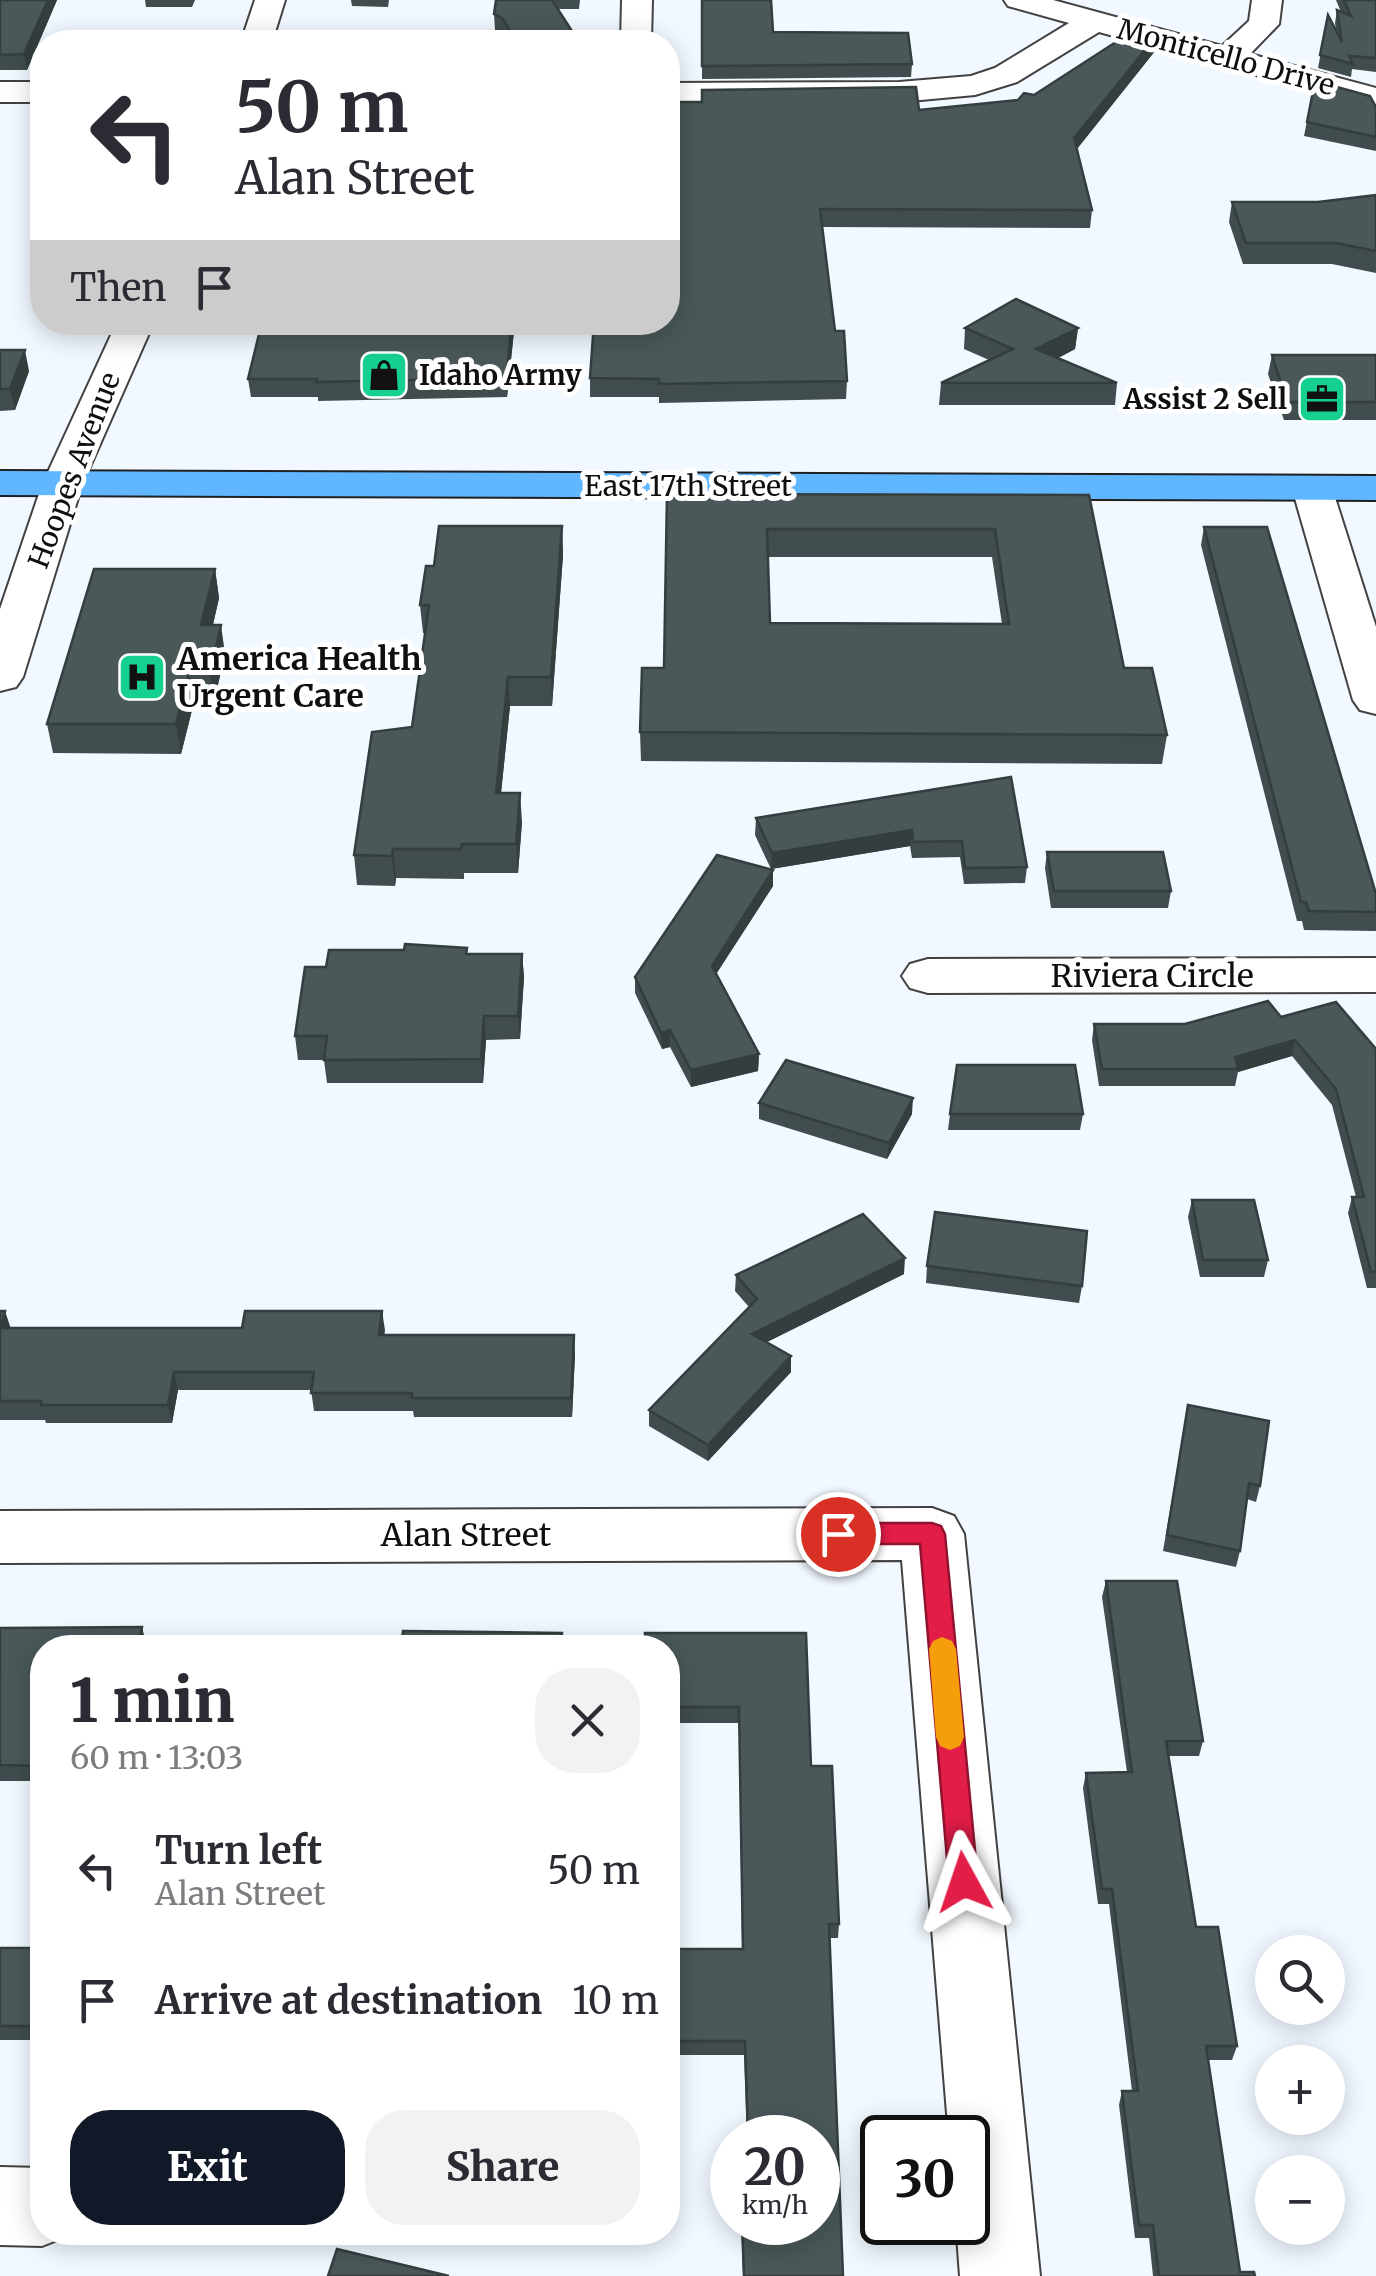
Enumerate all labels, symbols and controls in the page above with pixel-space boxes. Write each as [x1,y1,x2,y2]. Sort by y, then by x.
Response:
street label: Monticello Drive [1113,11,1339,103]
text: 50 m [235,63,408,151]
icon: left [70,70,200,200]
text: Alan Street [235,150,475,206]
icon: arrive [187,260,242,315]
text: Then [70,264,167,311]
shop icon: Idaho Army [358,349,410,401]
place label: Idaho Army [419,357,582,393]
street label: Hoopes Avenue [20,367,128,573]
office icon: Assist 2 Sell [1296,373,1348,425]
place label: Assist 2 Sell [1122,381,1287,417]
street label: East 17th Street [584,468,792,504]
place label: America Health Urgent Care [176,639,422,716]
hospital icon: America Health Urgent Care [116,651,168,703]
street label: Riviera Circle [1050,956,1254,996]
pin [796,1492,881,1577]
icon: arrive [811,1507,866,1562]
street label: Alan Street [380,1515,552,1555]
text: 1 min [70,1663,234,1738]
button: close [535,1668,640,1773]
text: 60 m · 13:03 [70,1738,243,1778]
text: Turn left [155,1827,322,1874]
position arrow [912,1830,1016,1934]
icon: left [70,1843,125,1898]
text: 50 m [547,1847,640,1894]
text: Alan Street [155,1874,325,1914]
map controls [1255,1935,1345,2245]
button: search [1255,1935,1345,2025]
icon: arrive [70,1973,125,2028]
text: Arrive at destination [155,1977,542,2024]
text: 10 m [572,1977,659,2024]
button: + [1255,2045,1345,2135]
button: Exit [70,2110,345,2225]
button: Share [365,2110,640,2225]
speed limit sign: 30 [860,2115,990,2245]
text: 20 [744,2136,806,2199]
button: − [1255,2155,1345,2245]
text: km/h [742,2189,808,2221]

